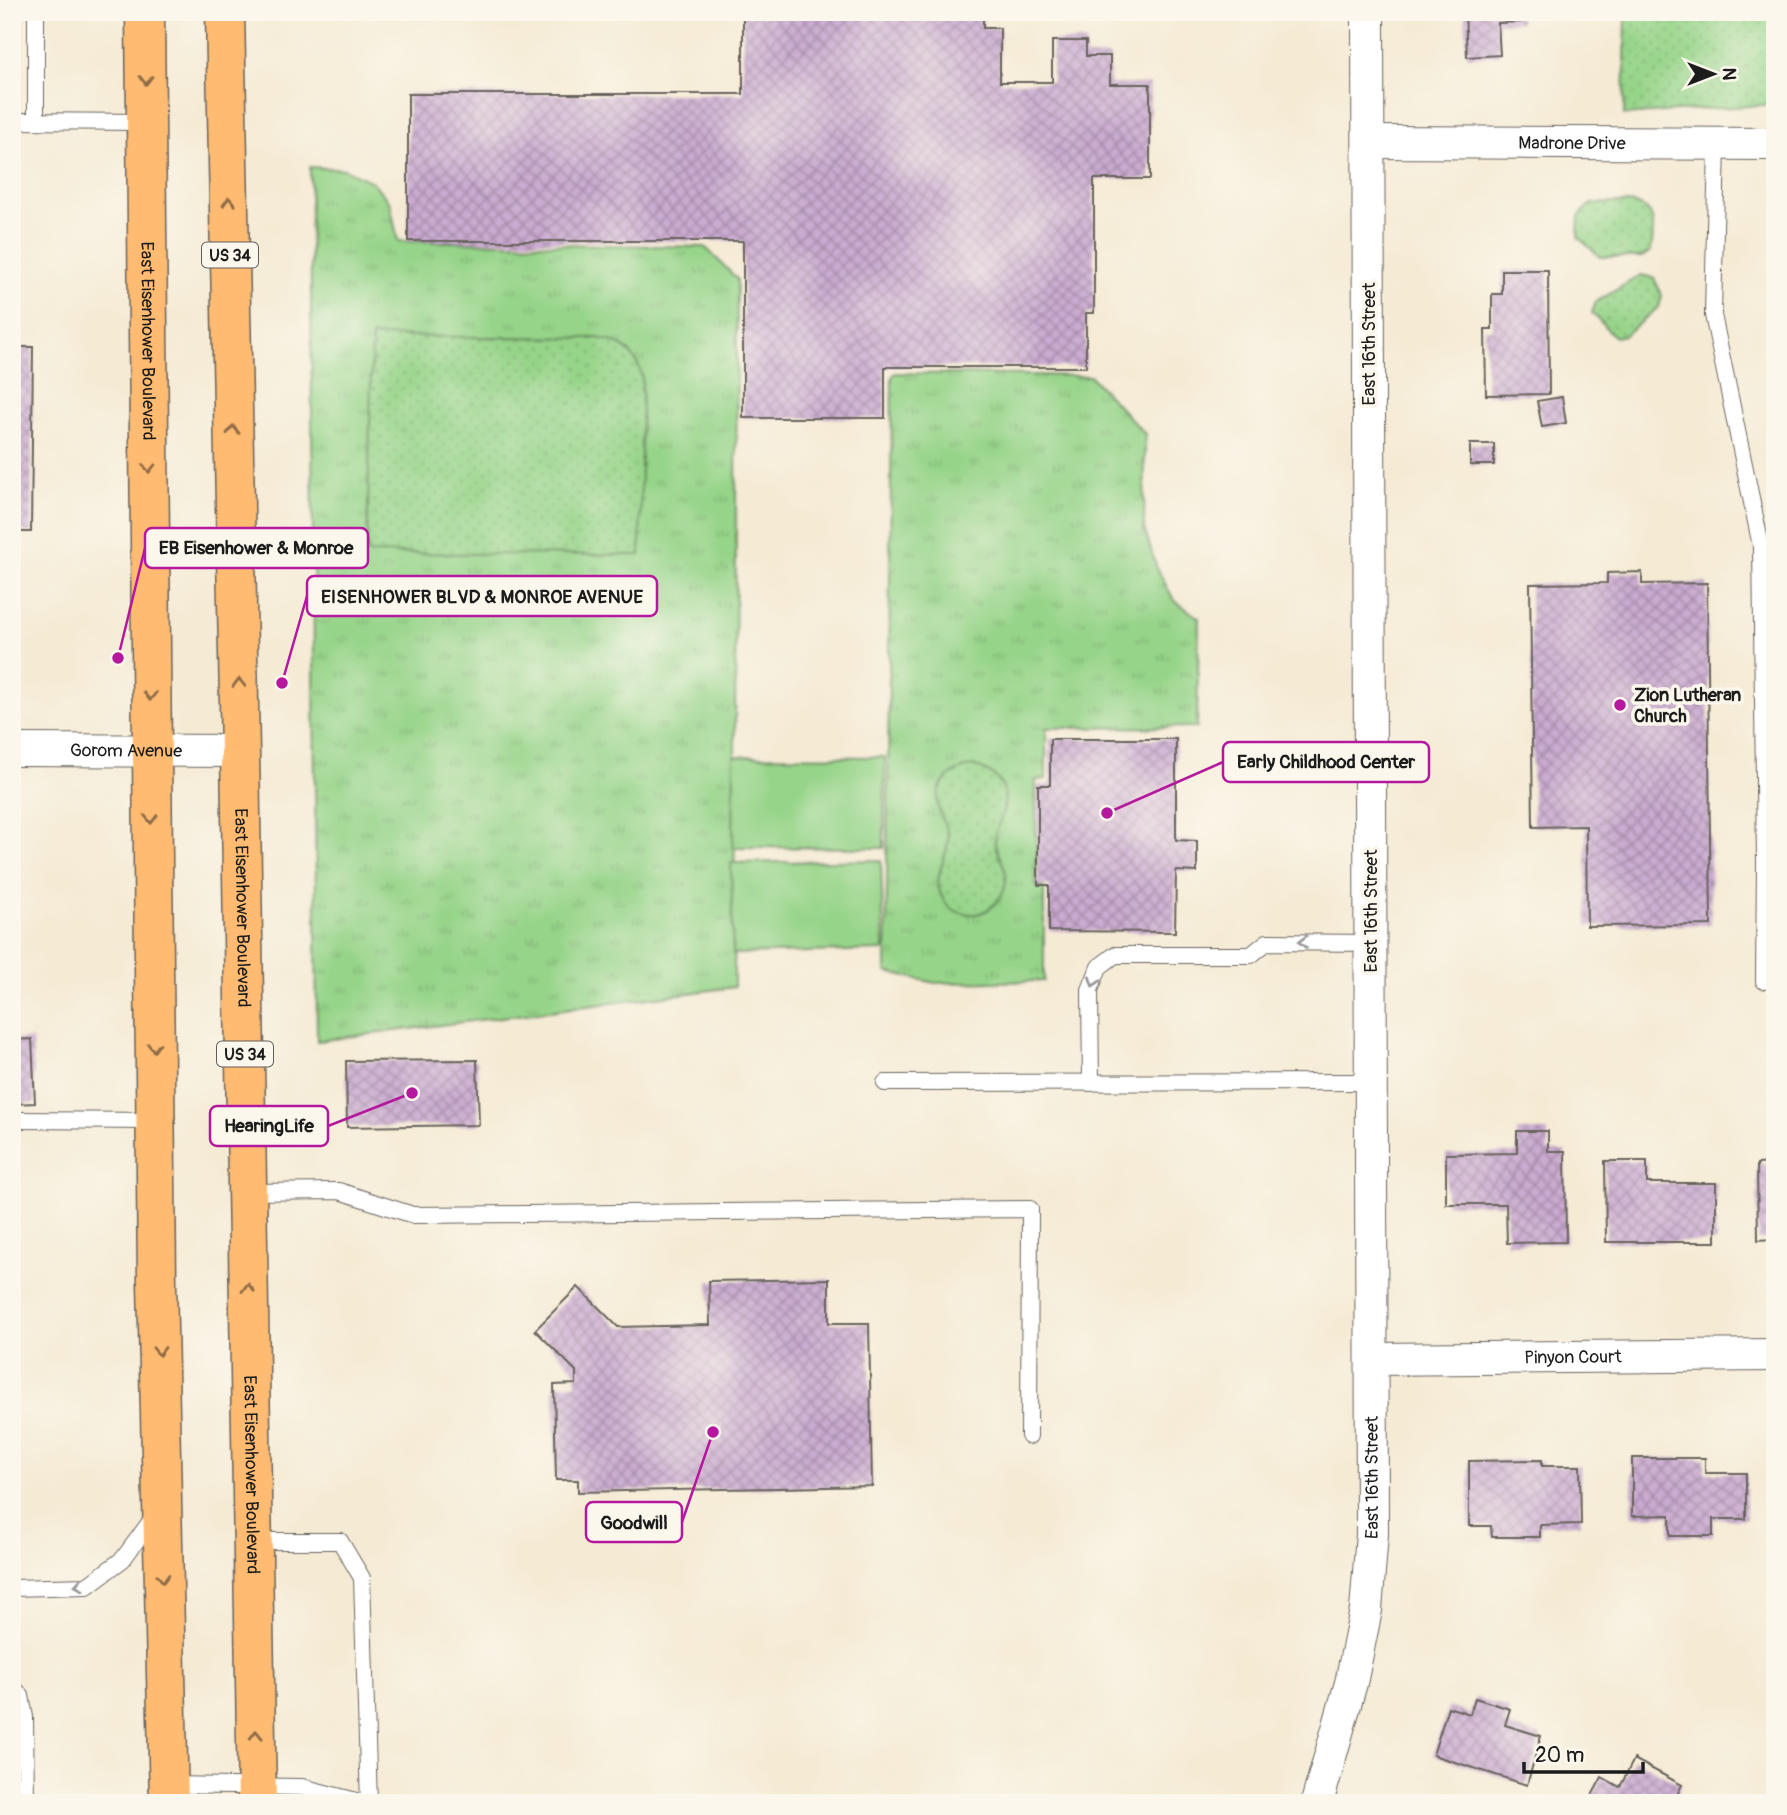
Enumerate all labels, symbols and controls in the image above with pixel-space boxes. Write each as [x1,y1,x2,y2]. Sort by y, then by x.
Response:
north arrow [1678,38,1748,108]
text: N [1717,68,1741,81]
one-way arrow [138,76,154,86]
street label: Madrone Drive [1518,132,1626,155]
one-way arrow [221,197,236,208]
street label: East Eisenhower Boulevard [135,241,160,441]
road number: US 34 [202,243,258,268]
street label: East 16th Street [1358,282,1381,405]
one-way arrow [226,424,241,435]
one-way arrow [141,464,157,474]
callout: EB Eisenhower & Monroe [145,528,368,568]
text: EB Eisenhower & Monroe [159,536,354,560]
callout: EISENHOWER BLVD & MONROE AVENUE [307,576,657,616]
text: EISENHOWER BLVD & MONROE AVENUE [321,585,643,609]
one-way arrow [231,677,246,688]
place label: Zion Lutheran Church [1634,684,1741,728]
one-way arrow [142,691,158,702]
marker: Zion Lutheran Church [1612,697,1628,713]
street label: Gorom Avenue [70,739,182,763]
callout: Early Childhood Center [1223,742,1429,782]
text: Early Childhood Center [1237,750,1415,774]
street label: East Eisenhower Boulevard [229,808,255,1008]
one-way arrow [144,814,159,825]
street label: East 16th Street [1360,849,1383,972]
one-way arrow [1297,934,1307,950]
one-way arrow [1088,975,1102,987]
one-way arrow [146,1042,162,1052]
road number: US 34 [217,1042,273,1066]
callout: HearingLife [210,1106,328,1146]
text: HearingLife [224,1114,315,1138]
one-way arrow [240,1283,256,1293]
one-way arrow [151,1346,166,1357]
street label: Pinyon Court [1524,1346,1623,1369]
street label: East Eisenhower Boulevard [238,1375,264,1575]
street label: East 16th Street [1361,1415,1384,1540]
callout: Goodwill [586,1502,682,1542]
text: Goodwill [600,1511,668,1535]
one-way arrow [156,1573,171,1584]
one-way arrow [74,1577,85,1592]
one-way arrow [248,1729,263,1740]
scale bar [1524,1731,1644,1775]
text: 20 m [1535,1742,1584,1769]

